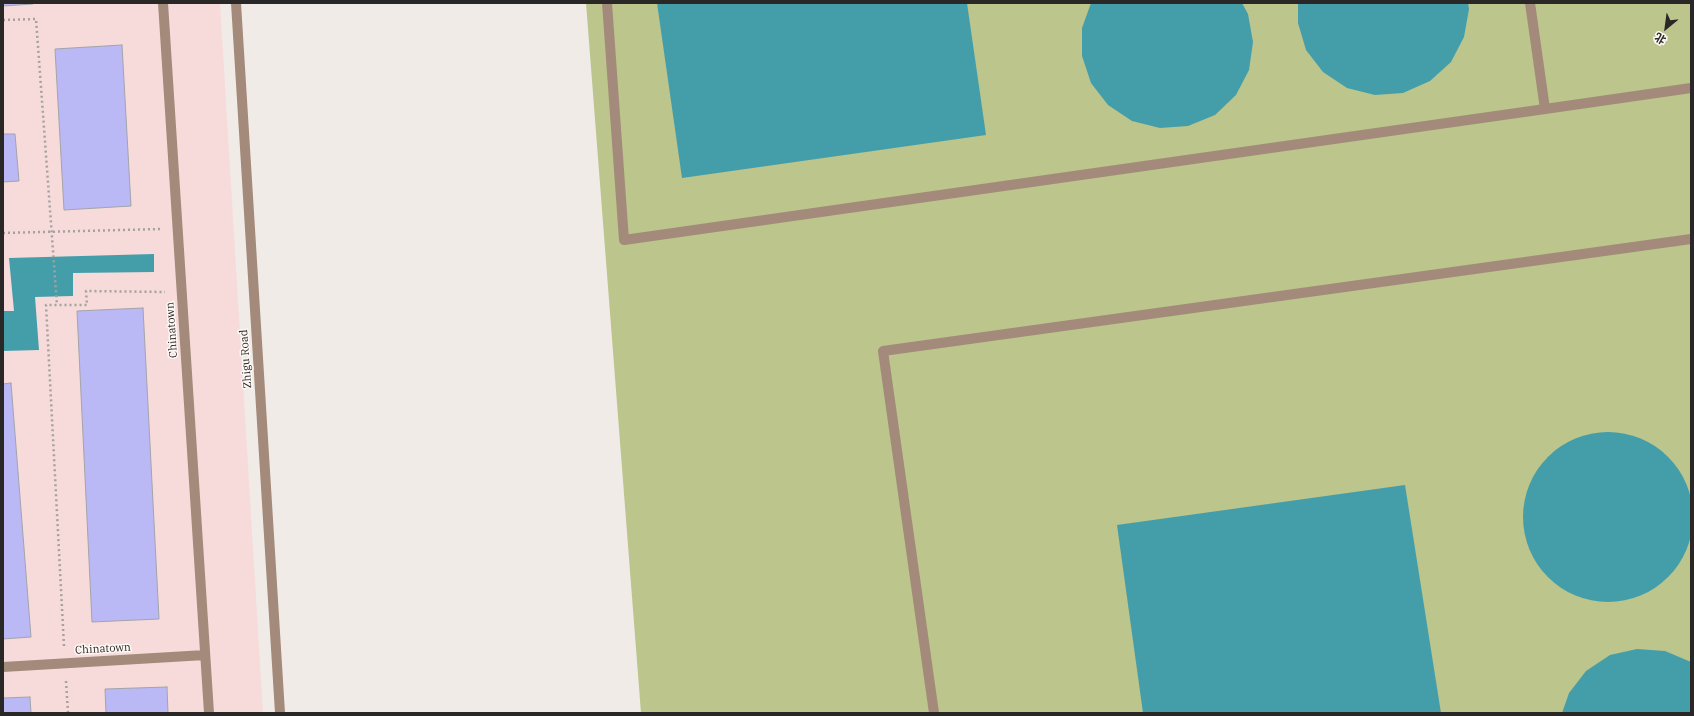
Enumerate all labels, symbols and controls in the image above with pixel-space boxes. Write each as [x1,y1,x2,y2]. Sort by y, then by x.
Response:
north arrow [1646,8,1686,48]
text: 北 [1652,30,1668,47]
street label: Chinatown [163,302,181,358]
street label: Zhigu Road [237,329,255,389]
street label: Chinatown [75,641,131,657]

